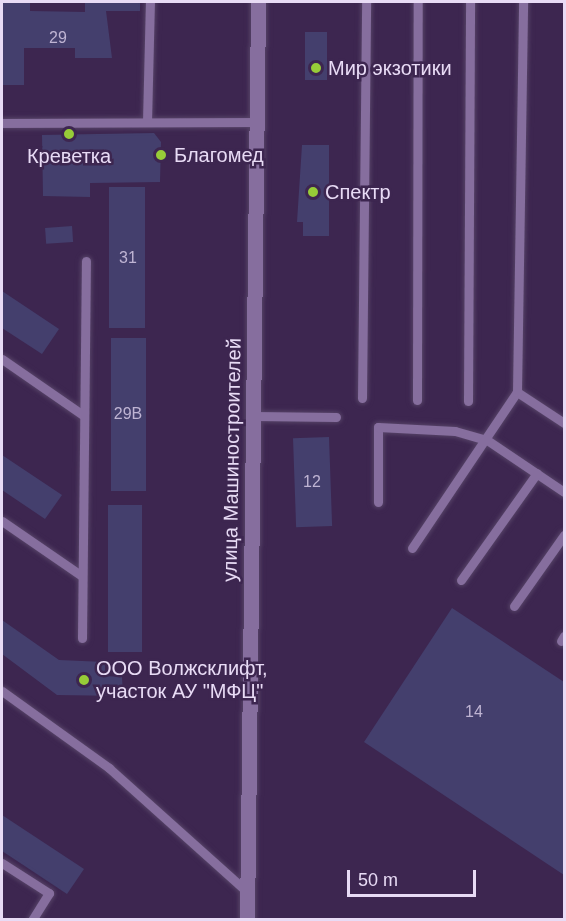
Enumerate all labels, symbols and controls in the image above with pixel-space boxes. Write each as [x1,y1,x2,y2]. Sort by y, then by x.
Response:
house number: 29 [49,28,67,48]
place label: Мир экзотики [328,56,452,80]
marker: Мир экзотики [309,61,323,75]
marker: Креветка [62,127,76,141]
place label: Благомед [174,143,264,167]
place label: Креветка [27,144,111,168]
marker: Благомед [152,146,170,164]
place label: Спектр [325,180,391,204]
marker: Спектр [306,185,320,199]
house number: 31 [119,248,137,268]
street label: улица Машиностроителей [218,338,246,582]
house number: 29В [114,404,142,424]
house number: 12 [303,472,321,492]
place label: ООО Волжсклифт, участок АУ "МФЦ" [96,656,268,703]
marker: ООО Волжсклифт, участок АУ "МФЦ" [77,673,91,687]
house number: 14 [465,702,483,722]
scale bar [350,858,479,896]
text: 50 m [358,870,398,890]

